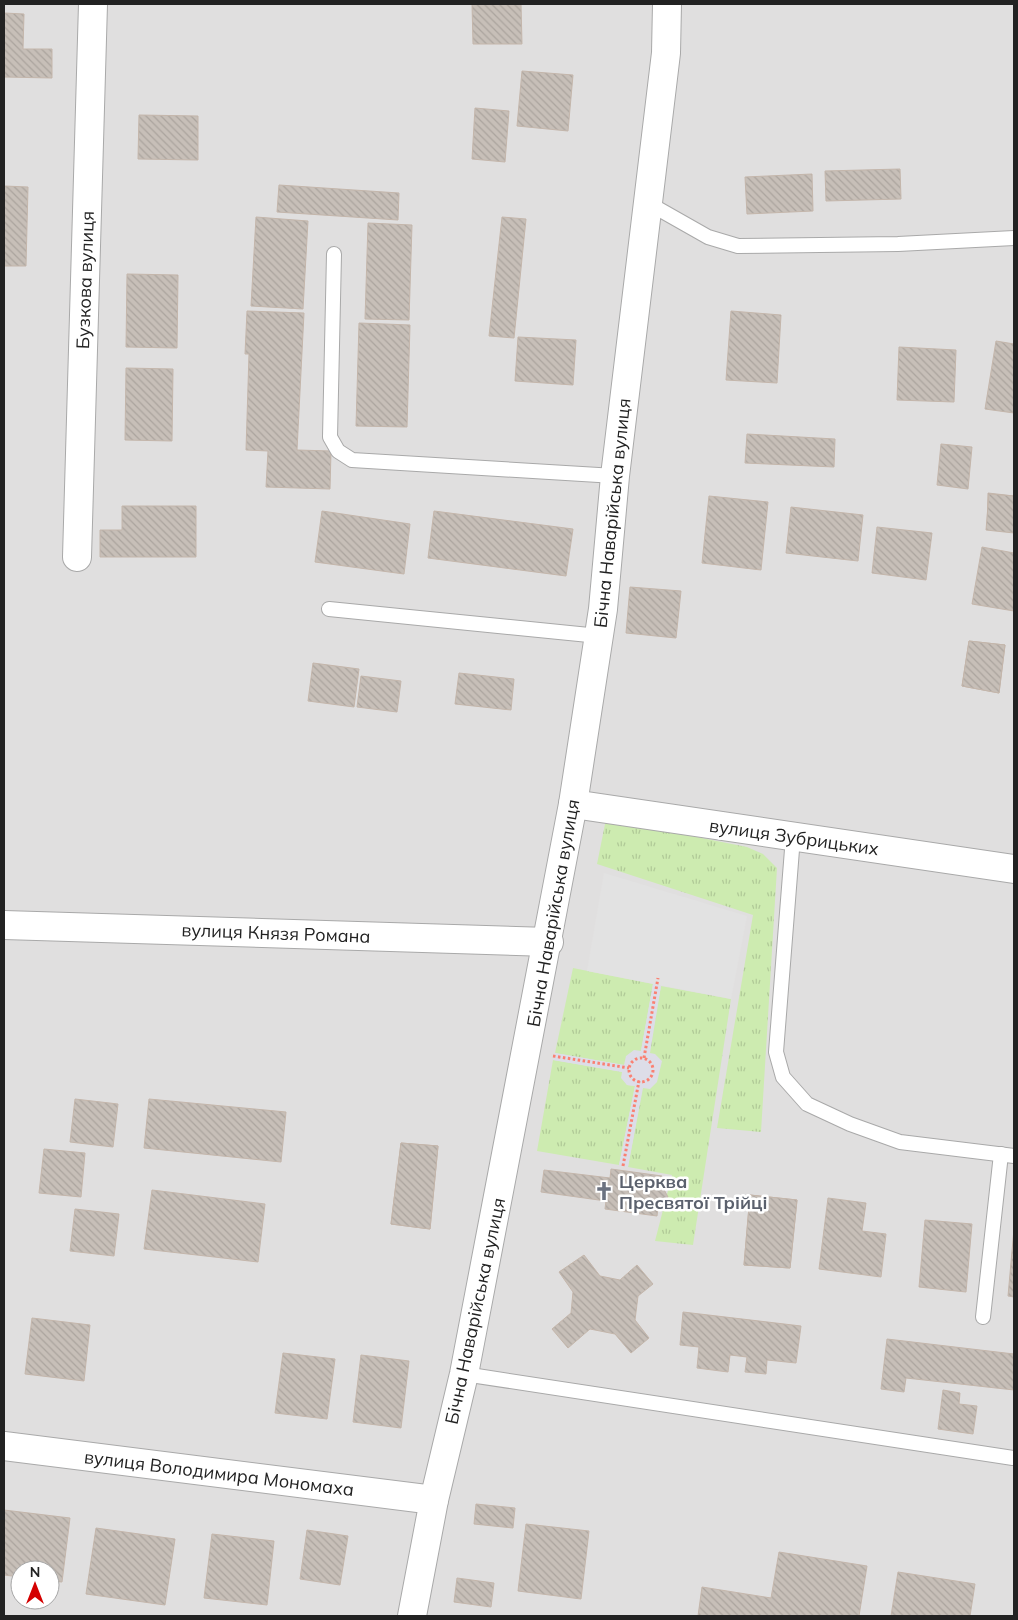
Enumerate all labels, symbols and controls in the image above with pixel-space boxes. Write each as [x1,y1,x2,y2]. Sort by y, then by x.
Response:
street label: Бузкова вулиця [71,210,99,350]
street label: Бічна Наварійська вулиця [588,397,636,629]
street label: Бічна Наварійська вулиця [522,797,584,1029]
street label: вулиця Зубрицьких [708,814,880,860]
street label: вулиця Князя Романа [181,918,371,948]
place label: Церква Пресвятої Трійці [619,1170,767,1214]
church icon: Церква Пресвятої Трійці [593,1180,615,1202]
street label: Бічна Наварійська вулиця [440,1196,510,1426]
street label: вулиця Володимира Мономаха [83,1445,355,1501]
north arrow [10,1560,60,1610]
text: N [30,1563,40,1581]

